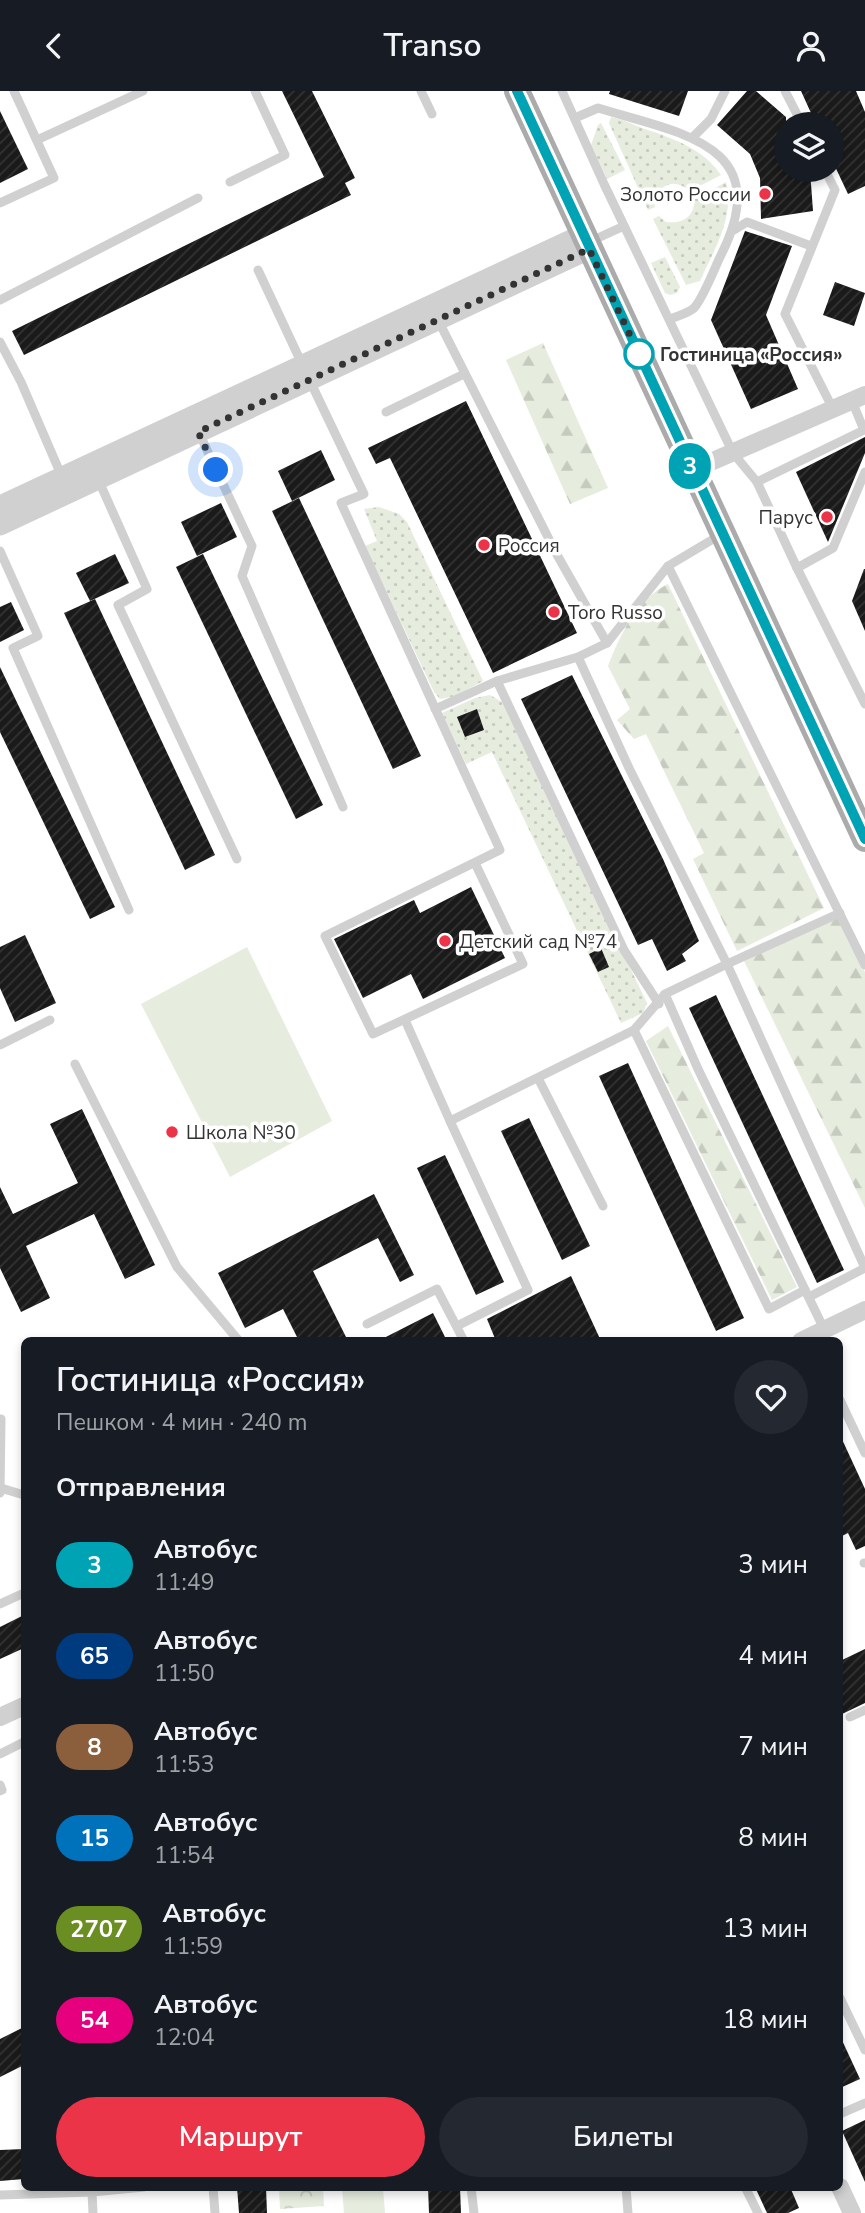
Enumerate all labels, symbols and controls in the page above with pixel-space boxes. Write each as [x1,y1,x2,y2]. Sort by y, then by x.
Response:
text: Transo [383,24,482,67]
icon: back [35,27,73,65]
icon: person [792,27,830,65]
map controls [774,112,844,182]
button: layers [774,112,844,182]
place label: Золото России [620,182,751,208]
marker: Золото России [757,186,773,202]
marker: Гостиница «Россия» [624,339,654,369]
place label: Гостиница «Россия» [660,342,843,368]
line badge: 3 [667,443,713,489]
text: 3 [683,450,697,482]
your location [198,452,233,487]
place label: Парус [758,505,813,531]
marker: Парус [819,509,835,525]
place label: Россия [498,533,560,559]
marker: Россия [476,537,492,553]
place label: Toro Russo [568,600,663,626]
marker: Toro Russo [546,604,562,620]
place label: Детский сад №74 [459,929,617,955]
marker: Детский сад №74 [437,933,453,949]
place label: Школа №30 [186,1120,296,1146]
marker: Школа №30 [164,1124,180,1140]
text: Гостиница «Россия» [56,1358,365,1403]
button: heart [734,1360,808,1434]
text: Пешком · 4 мин · 240 m [56,1407,307,1438]
text: Отправления [56,1470,226,1505]
text: Автобус [154,1532,257,1567]
text: 3 мин [738,1547,808,1582]
text: 3 [87,1549,102,1581]
text: 11:49 [154,1567,214,1598]
text: Автобус [154,1623,257,1658]
text: 4 мин [738,1638,808,1673]
text: 65 [80,1640,109,1672]
text: 11:50 [154,1658,214,1689]
text: Автобус [154,1714,257,1749]
text: 7 мин [738,1729,808,1764]
text: 8 [87,1731,102,1763]
text: 11:53 [154,1749,214,1780]
text: Автобус [154,1805,257,1840]
text: 8 мин [738,1820,808,1855]
text: 15 [80,1822,109,1854]
text: 11:54 [154,1840,214,1871]
text: Автобус [163,1896,266,1931]
text: 13 мин [723,1911,808,1946]
text: 2707 [70,1913,128,1945]
text: 11:59 [163,1931,223,1962]
text: Автобус [154,1987,257,2022]
text: 18 мин [723,2002,808,2037]
text: 54 [80,2004,109,2036]
text: 12:04 [154,2022,214,2053]
button: Маршрут [56,2097,425,2177]
button: Билеты [439,2097,808,2177]

